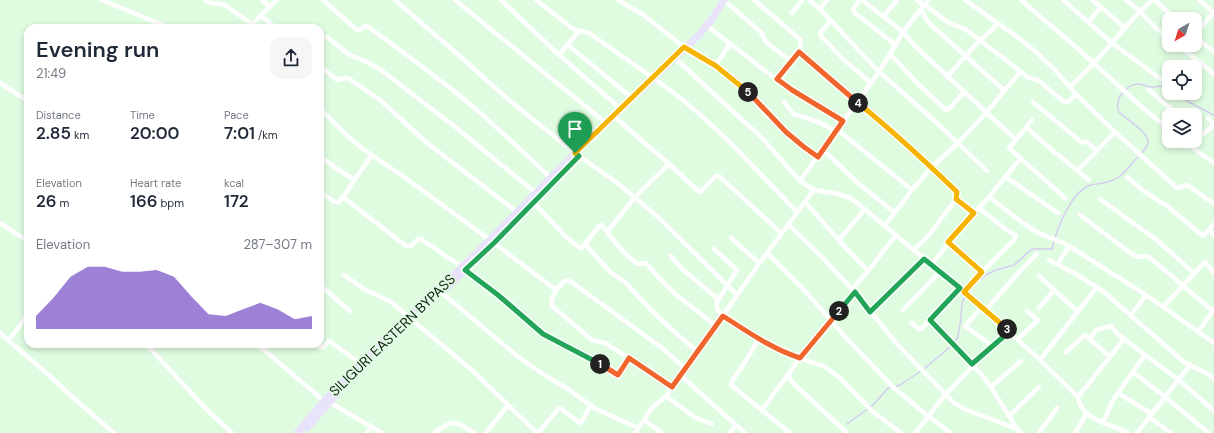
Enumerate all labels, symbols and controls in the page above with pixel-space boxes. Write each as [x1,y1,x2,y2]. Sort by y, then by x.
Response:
north arrow [1162,12,1202,52]
map controls [1162,12,1202,148]
text: Evening run [36,35,159,64]
button: share [270,37,312,79]
button: locate [1162,60,1202,100]
text: 21:49 [36,65,66,82]
pin: 5 [738,82,758,102]
text: 5 [745,85,751,99]
pin: 4 [848,93,868,113]
text: 4 [854,96,862,110]
text: Distance [36,108,81,122]
text: Time [130,108,155,122]
text: Pace [224,108,249,122]
button: layers [1162,108,1202,148]
pin [558,112,592,153]
icon: arrive [564,118,586,140]
text: 2.85 [36,122,71,144]
text: 20:00 [130,122,179,144]
text: 7:01 [224,122,255,144]
text: km [71,128,89,142]
text: /km [255,128,278,142]
text: Elevation [36,176,82,190]
text: Heart rate [130,176,181,190]
text: kcal [224,176,244,190]
text: 26 [36,190,57,212]
text: 166 [130,190,157,212]
text: 172 [224,190,249,212]
text: m [57,196,69,210]
text: bpm [157,196,184,210]
text: Elevation [36,236,90,253]
text: 287–307 m [244,236,312,253]
street label: SILIGURI EASTERN BYPASS [325,270,459,400]
pin: 2 [829,301,849,321]
text: 2 [836,304,842,318]
pin: 3 [997,319,1017,339]
text: 3 [1004,322,1010,336]
pin: 1 [590,354,610,374]
text: 1 [598,357,602,371]

